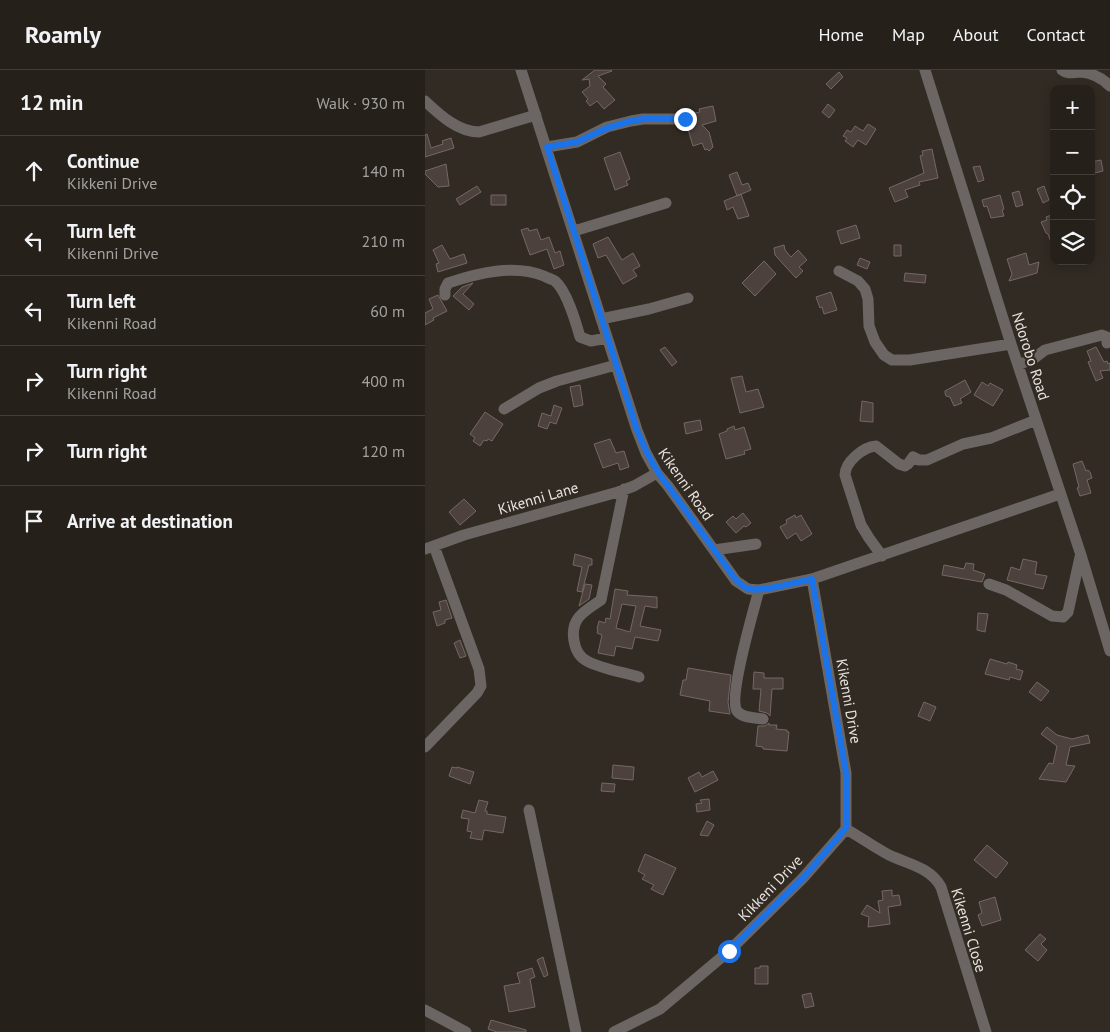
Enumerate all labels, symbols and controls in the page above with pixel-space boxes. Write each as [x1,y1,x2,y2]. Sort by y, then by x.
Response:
text: Roamly [25,19,101,50]
text: Home [818,23,864,46]
text: Map [892,23,925,46]
text: About [953,23,999,46]
text: Contact [1027,23,1085,46]
map controls [1050,85,1095,265]
button: + [1050,85,1095,130]
text: 12 min [20,89,83,116]
text: Walk · 930 m [316,93,405,113]
route end [674,108,697,131]
button: − [1050,130,1095,175]
text: Continue [67,149,139,173]
icon: ahead [20,157,48,185]
text: 140 m [362,161,405,181]
text: Kikkeni Drive [67,173,157,193]
button: locate [1050,175,1095,220]
text: Turn left [67,219,136,243]
button: layers [1050,220,1095,265]
icon: left [20,227,48,255]
text: 210 m [362,231,405,251]
text: Kikenni Drive [67,243,159,263]
text: Turn left [67,289,136,313]
icon: left [20,297,48,325]
text: 60 m [370,301,405,321]
street label: Ndorobo Road [1008,310,1054,402]
text: Kikenni Road [67,313,157,333]
text: Turn right [67,359,147,383]
icon: right [20,367,48,395]
text: 400 m [362,371,405,391]
text: Kikenni Road [67,383,157,403]
icon: right [20,437,48,465]
text: Turn right [67,439,147,463]
text: 120 m [362,441,405,461]
street label: Kikenni Road [654,444,718,524]
street label: Kikenni Lane [496,477,580,519]
icon: arrive [20,507,48,535]
text: Arrive at destination [67,509,233,533]
street label: Kikenni Drive [832,657,866,745]
street label: Kikkeni Drive [734,851,806,925]
street label: Kikenni Close [947,886,991,974]
route start [718,940,741,963]

